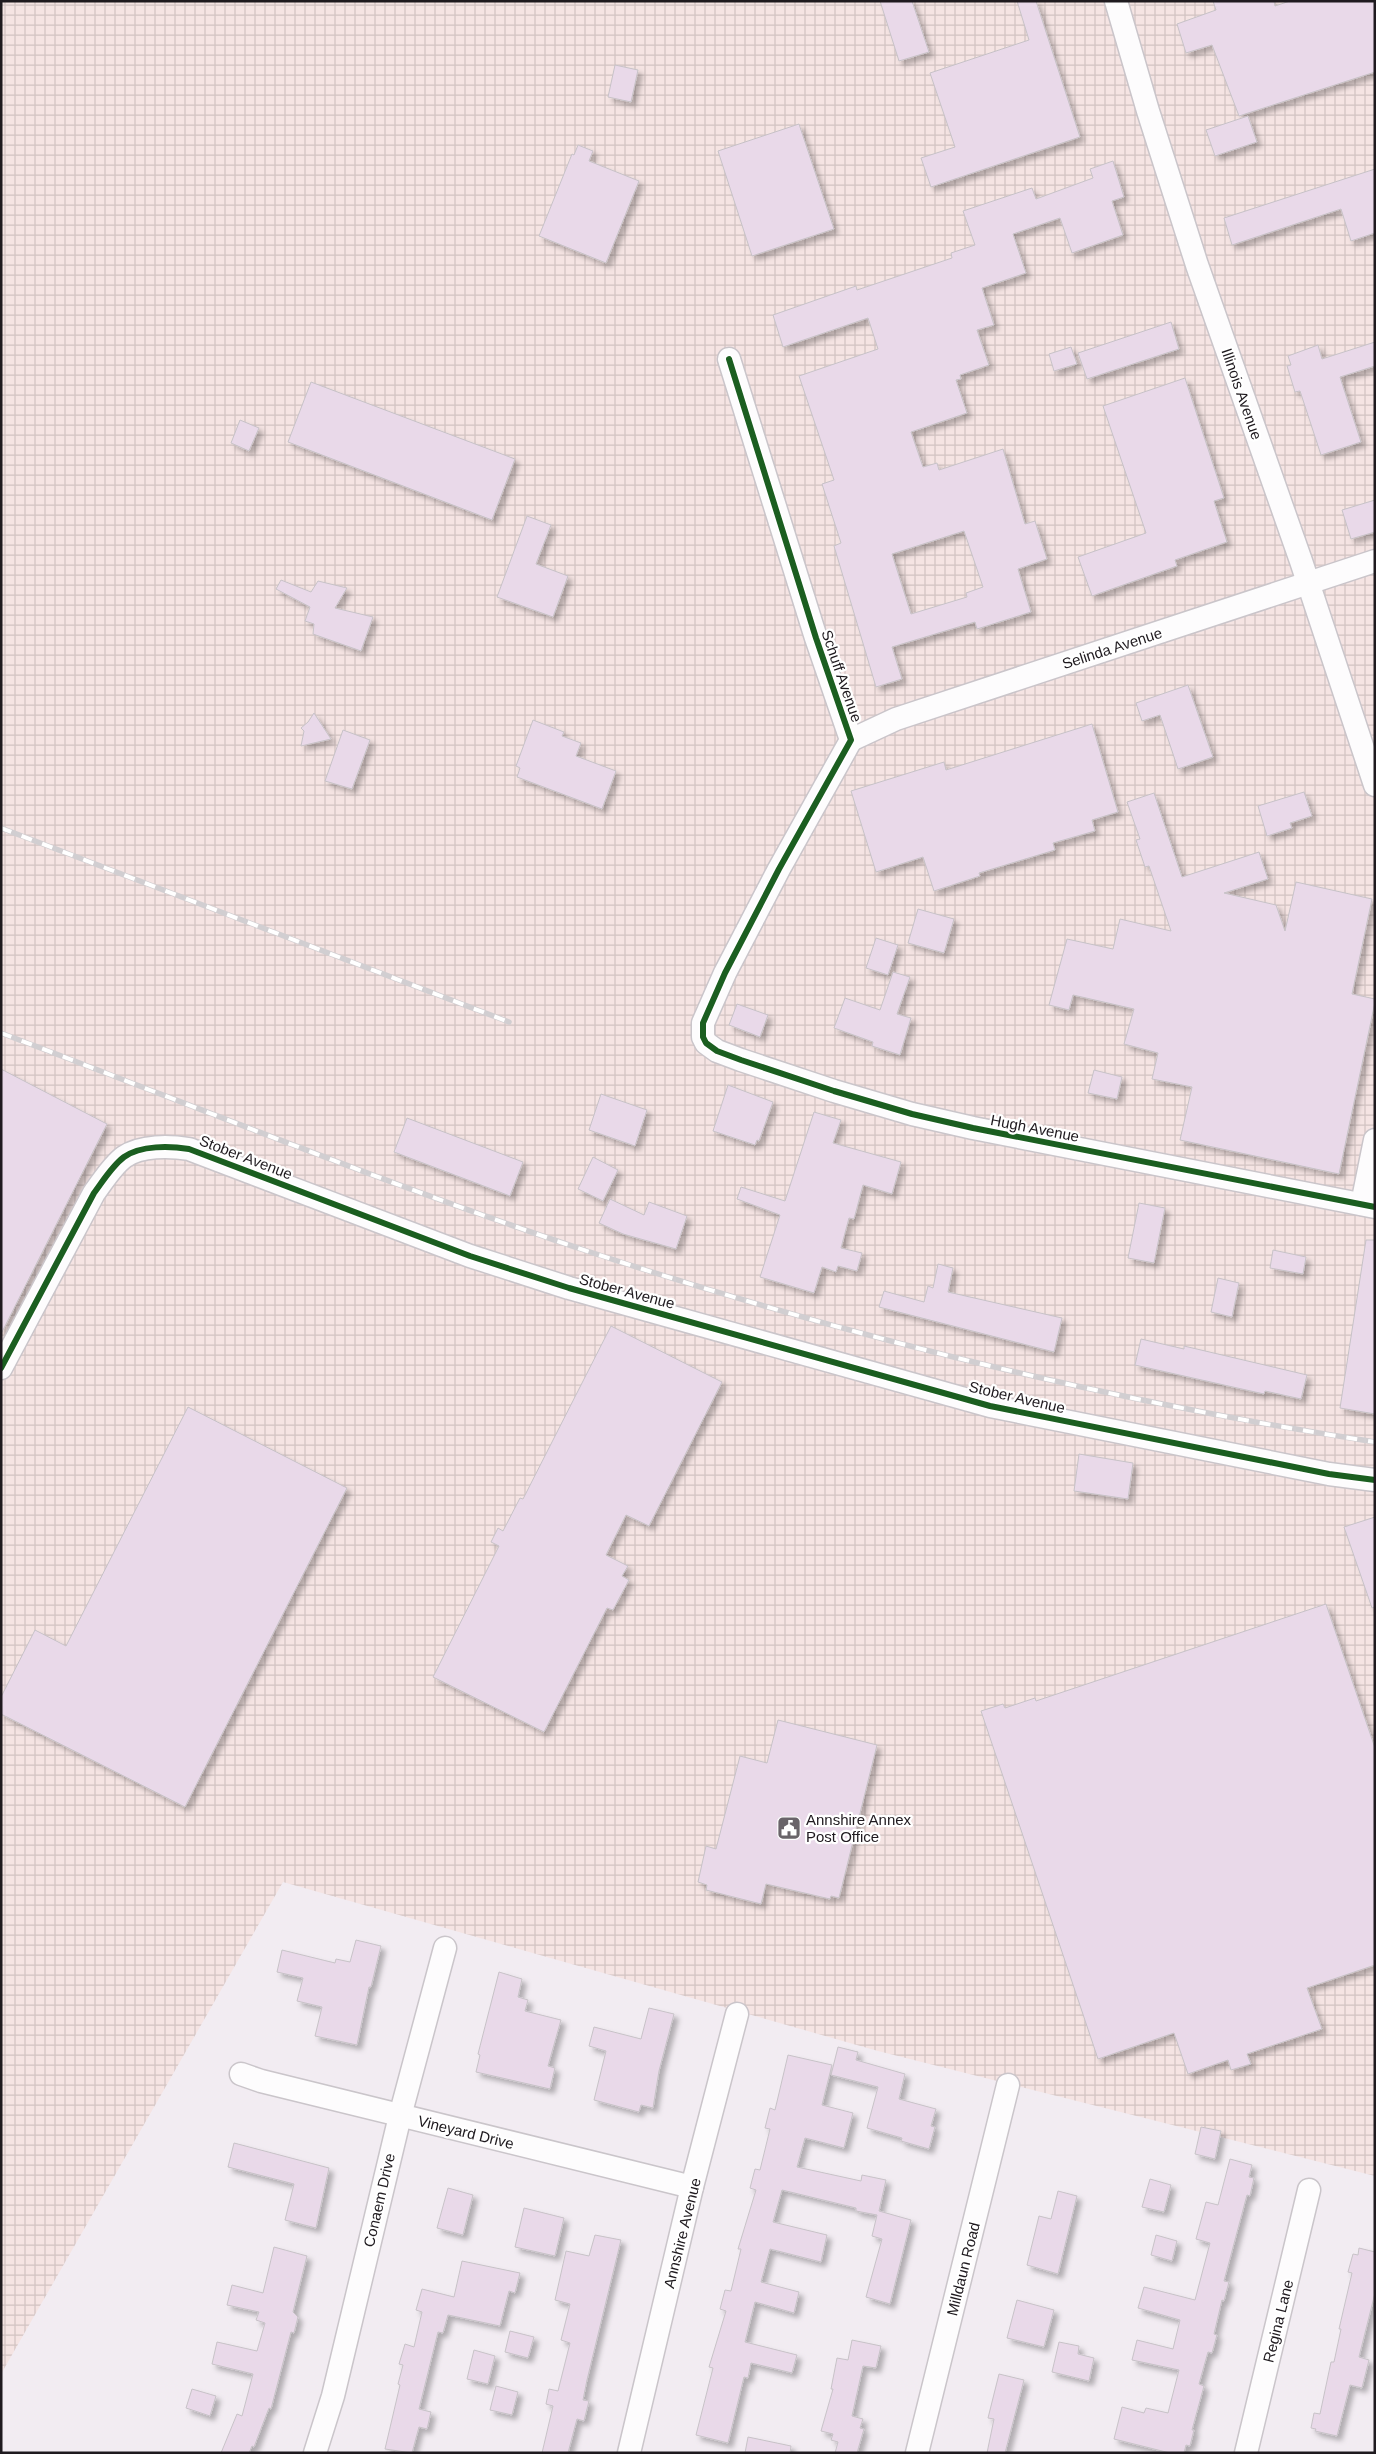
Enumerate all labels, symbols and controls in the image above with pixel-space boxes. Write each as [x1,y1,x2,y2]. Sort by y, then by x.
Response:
street label: Illinois Avenue [1218,346,1266,442]
street label: Selinda Avenue [1060,624,1164,672]
street label: Schuff Avenue [818,628,866,724]
street label: Hugh Avenue [989,1111,1081,1145]
street label: Stober Avenue [197,1131,295,1183]
street label: Stober Avenue [577,1270,677,1312]
street label: Stober Avenue [967,1378,1067,1416]
place label: Annshire Annex Post Office [806,1811,912,1845]
public building icon: Annshire Annex Post Office [776,1815,802,1841]
street label: Vineyard Drive [416,2112,516,2152]
street label: Conaem Drive [360,2151,398,2249]
street label: Annshire Avenue [660,2176,704,2290]
street label: Milldaun Road [943,2220,983,2318]
street label: Regina Lane [1259,2278,1297,2364]

